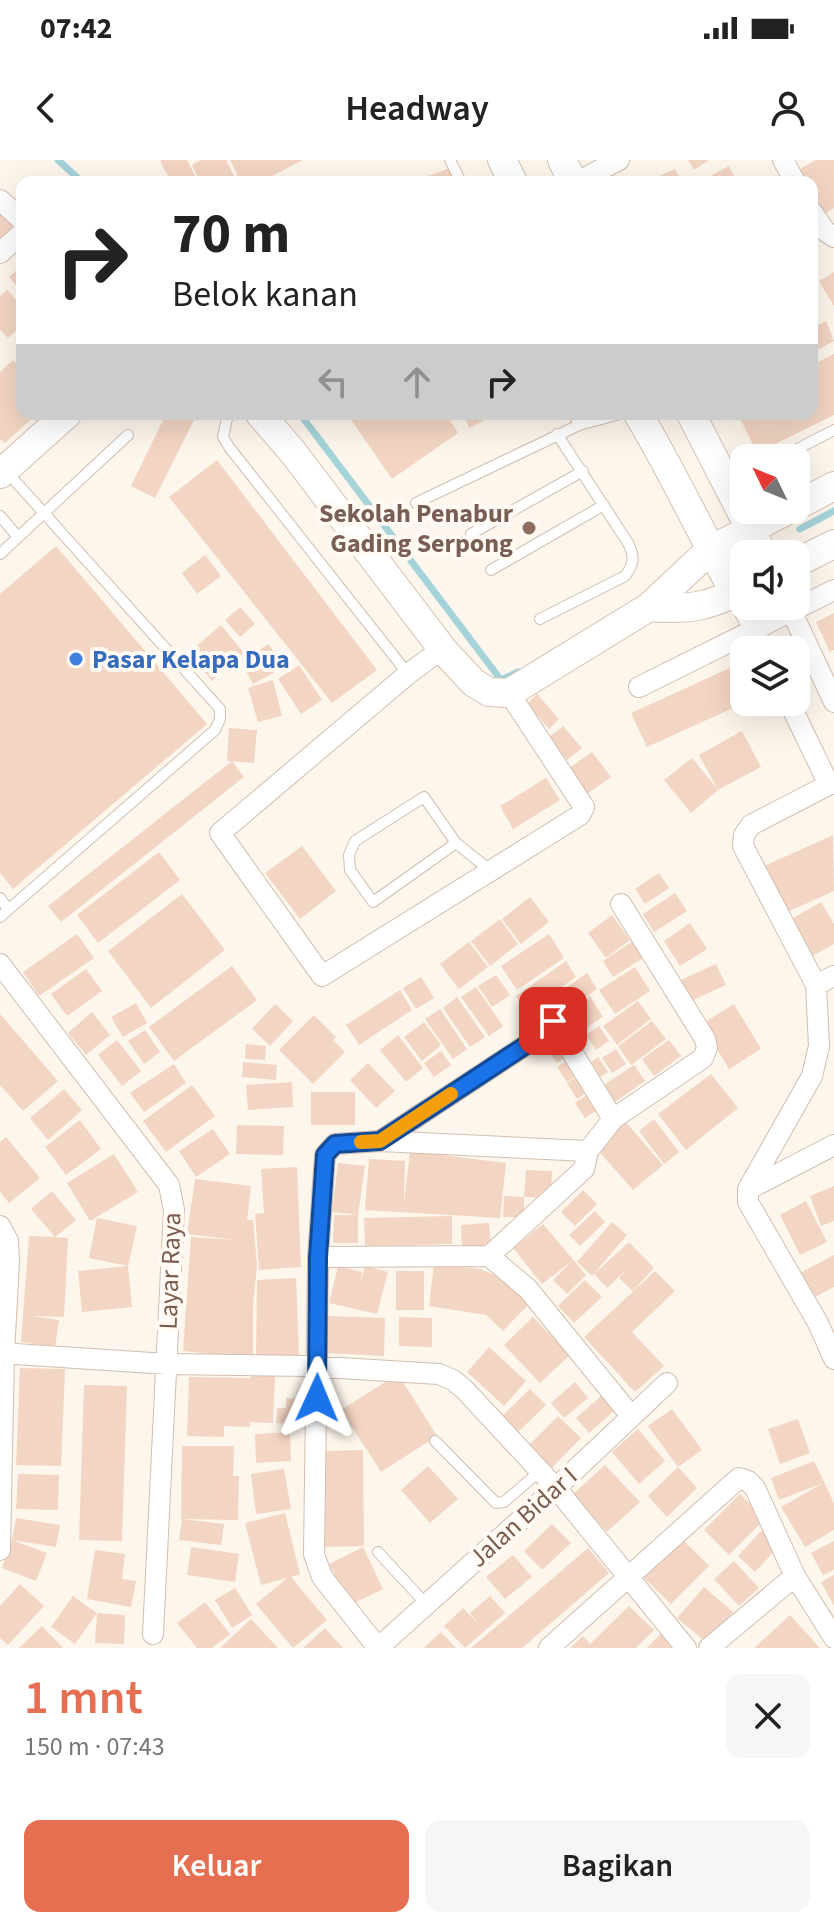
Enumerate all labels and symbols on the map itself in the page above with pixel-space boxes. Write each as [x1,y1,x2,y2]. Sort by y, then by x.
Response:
north arrow [730,444,810,524]
place label: Sekolah Penabur Gading Serpong [319,495,514,562]
marker: Sekolah Penabur Gading Serpong [520,519,538,537]
place label: Pasar Kelapa Dua [92,641,290,678]
marker: Pasar Kelapa Dua [67,650,85,668]
pin [519,987,587,1055]
street label: Layar Raya [149,1212,191,1330]
position arrow [275,1356,359,1440]
street label: Jalan Bidar I [460,1458,586,1576]

